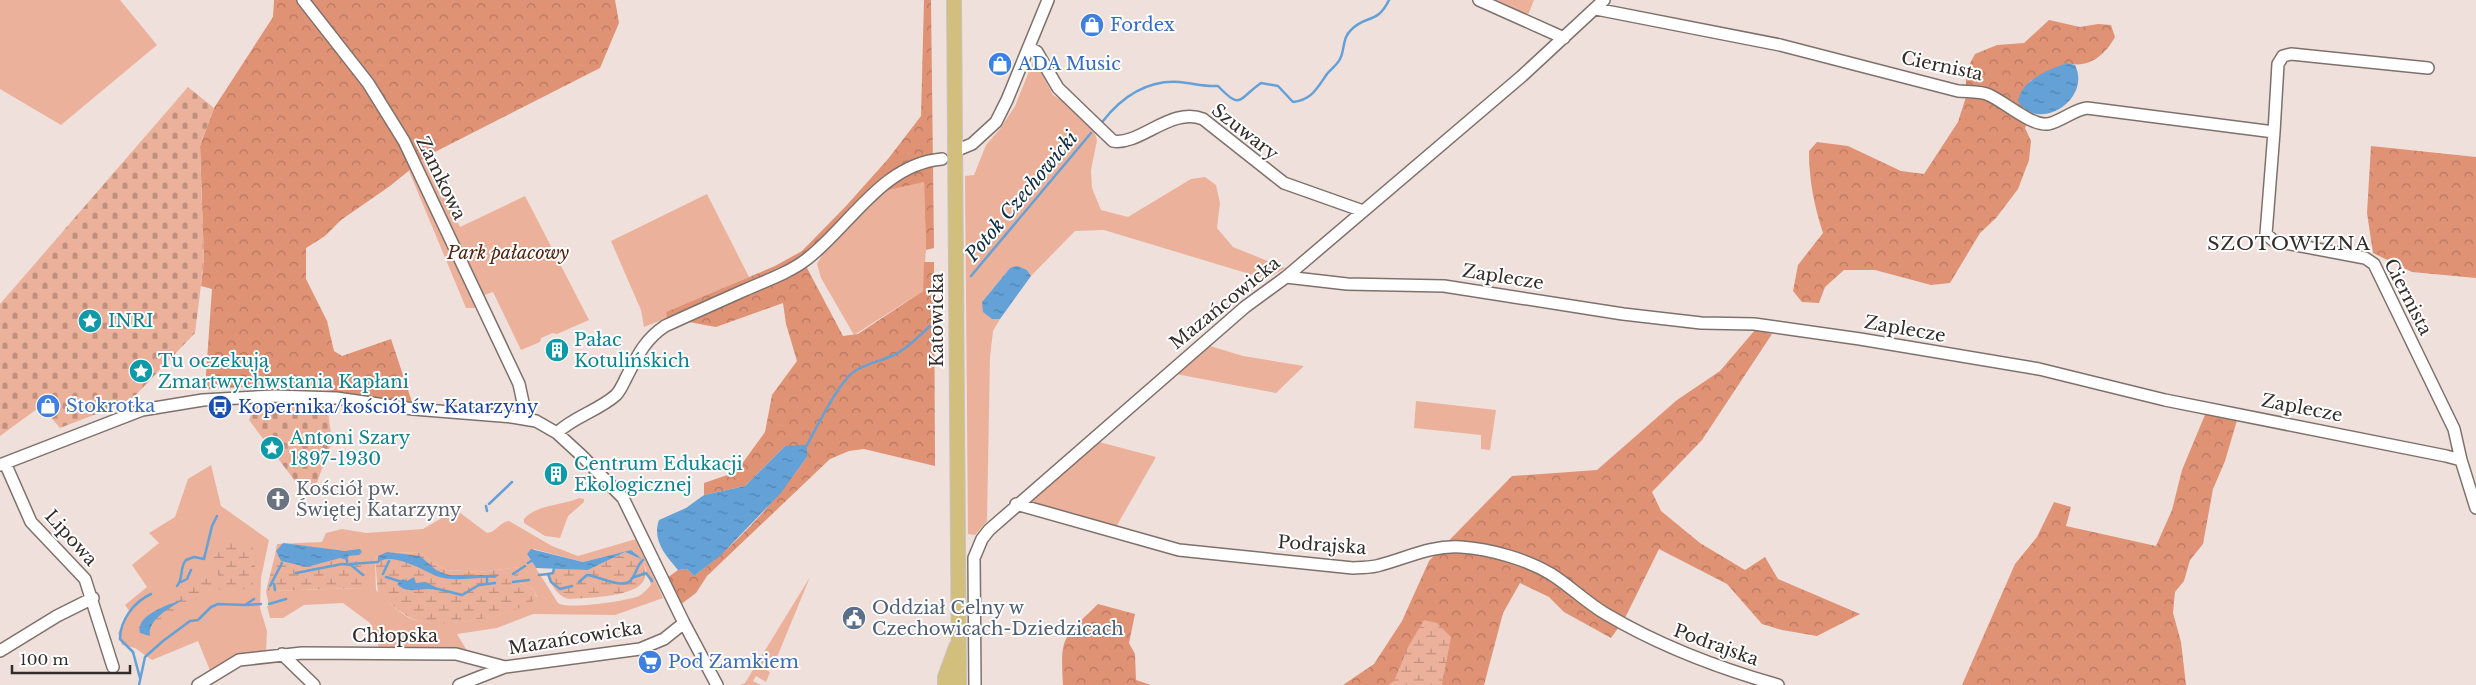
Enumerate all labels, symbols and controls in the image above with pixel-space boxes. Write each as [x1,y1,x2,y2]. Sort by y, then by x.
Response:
shop icon: Fordex [1079,12,1105,38]
place label: Fordex [1110,14,1175,36]
street label: Ciernista [1899,47,1985,85]
shop icon: ADA Music [987,51,1013,77]
place label: ADA Music [1017,53,1121,75]
street label: Szuwary [1207,99,1283,165]
water label: Potok Czechowicki [960,126,1083,267]
street label: Zamkowa [411,133,471,223]
district label: SZOTOWIZNA [2207,232,2371,255]
park label: Park pałacowy [446,242,570,264]
street label: Mazańcowicka [1166,252,1284,354]
street label: Ciernista [2379,255,2437,339]
street label: Zaplecze [1461,260,1545,294]
street label: Katowicka [926,273,948,367]
place icon: INRI [77,308,103,334]
place label: INRI [108,310,153,332]
street label: Zaplecze [1863,311,1947,347]
place label: Pałac Kotulińskich [574,329,690,372]
building icon: Pałac Kotulińskich [544,337,570,363]
place label: Tu oczekują Zmartwychwstania Kapłani [158,350,409,393]
place icon: Tu oczekują Zmartwychwstania Kapłani [128,358,154,384]
street label: Zaplecze [2260,389,2344,427]
shop icon: Stokrotka [35,393,61,419]
bus stop icon: Kopernika/kościół św. Katarzyny [207,394,233,420]
place label: Stokrotka [66,395,155,417]
place label: Kopernika/kościół św. Katarzyny [238,396,539,418]
place label: Antoni Szary 1897-1930 [289,427,411,470]
place icon: Antoni Szary 1897-1930 [259,435,285,461]
place label: Centrum Edukacji Ekologicznej [574,453,743,496]
building icon: Centrum Edukacji Ekologicznej [543,461,569,487]
place label: Kościół pw. Świętej Katarzyny [296,478,462,521]
church icon: Kościół pw. Świętej Katarzyny [265,486,291,512]
street label: Lipowa [40,505,102,571]
street label: Podrajska [1277,531,1367,559]
place label: Oddział Celny w Czechowicach-Dziedzicach [872,597,1124,640]
public building icon: Oddział Celny w Czechowicach-Dziedzicach [841,605,867,631]
street label: Mazańcowicka [506,617,644,659]
street label: Podrajska [1670,619,1762,671]
street label: Chłopska [352,625,438,647]
scale bar [12,642,130,674]
supermarket icon: Pod Zamkiem [637,649,663,675]
text: 100 m [20,650,69,669]
place label: Pod Zamkiem [668,651,799,673]

